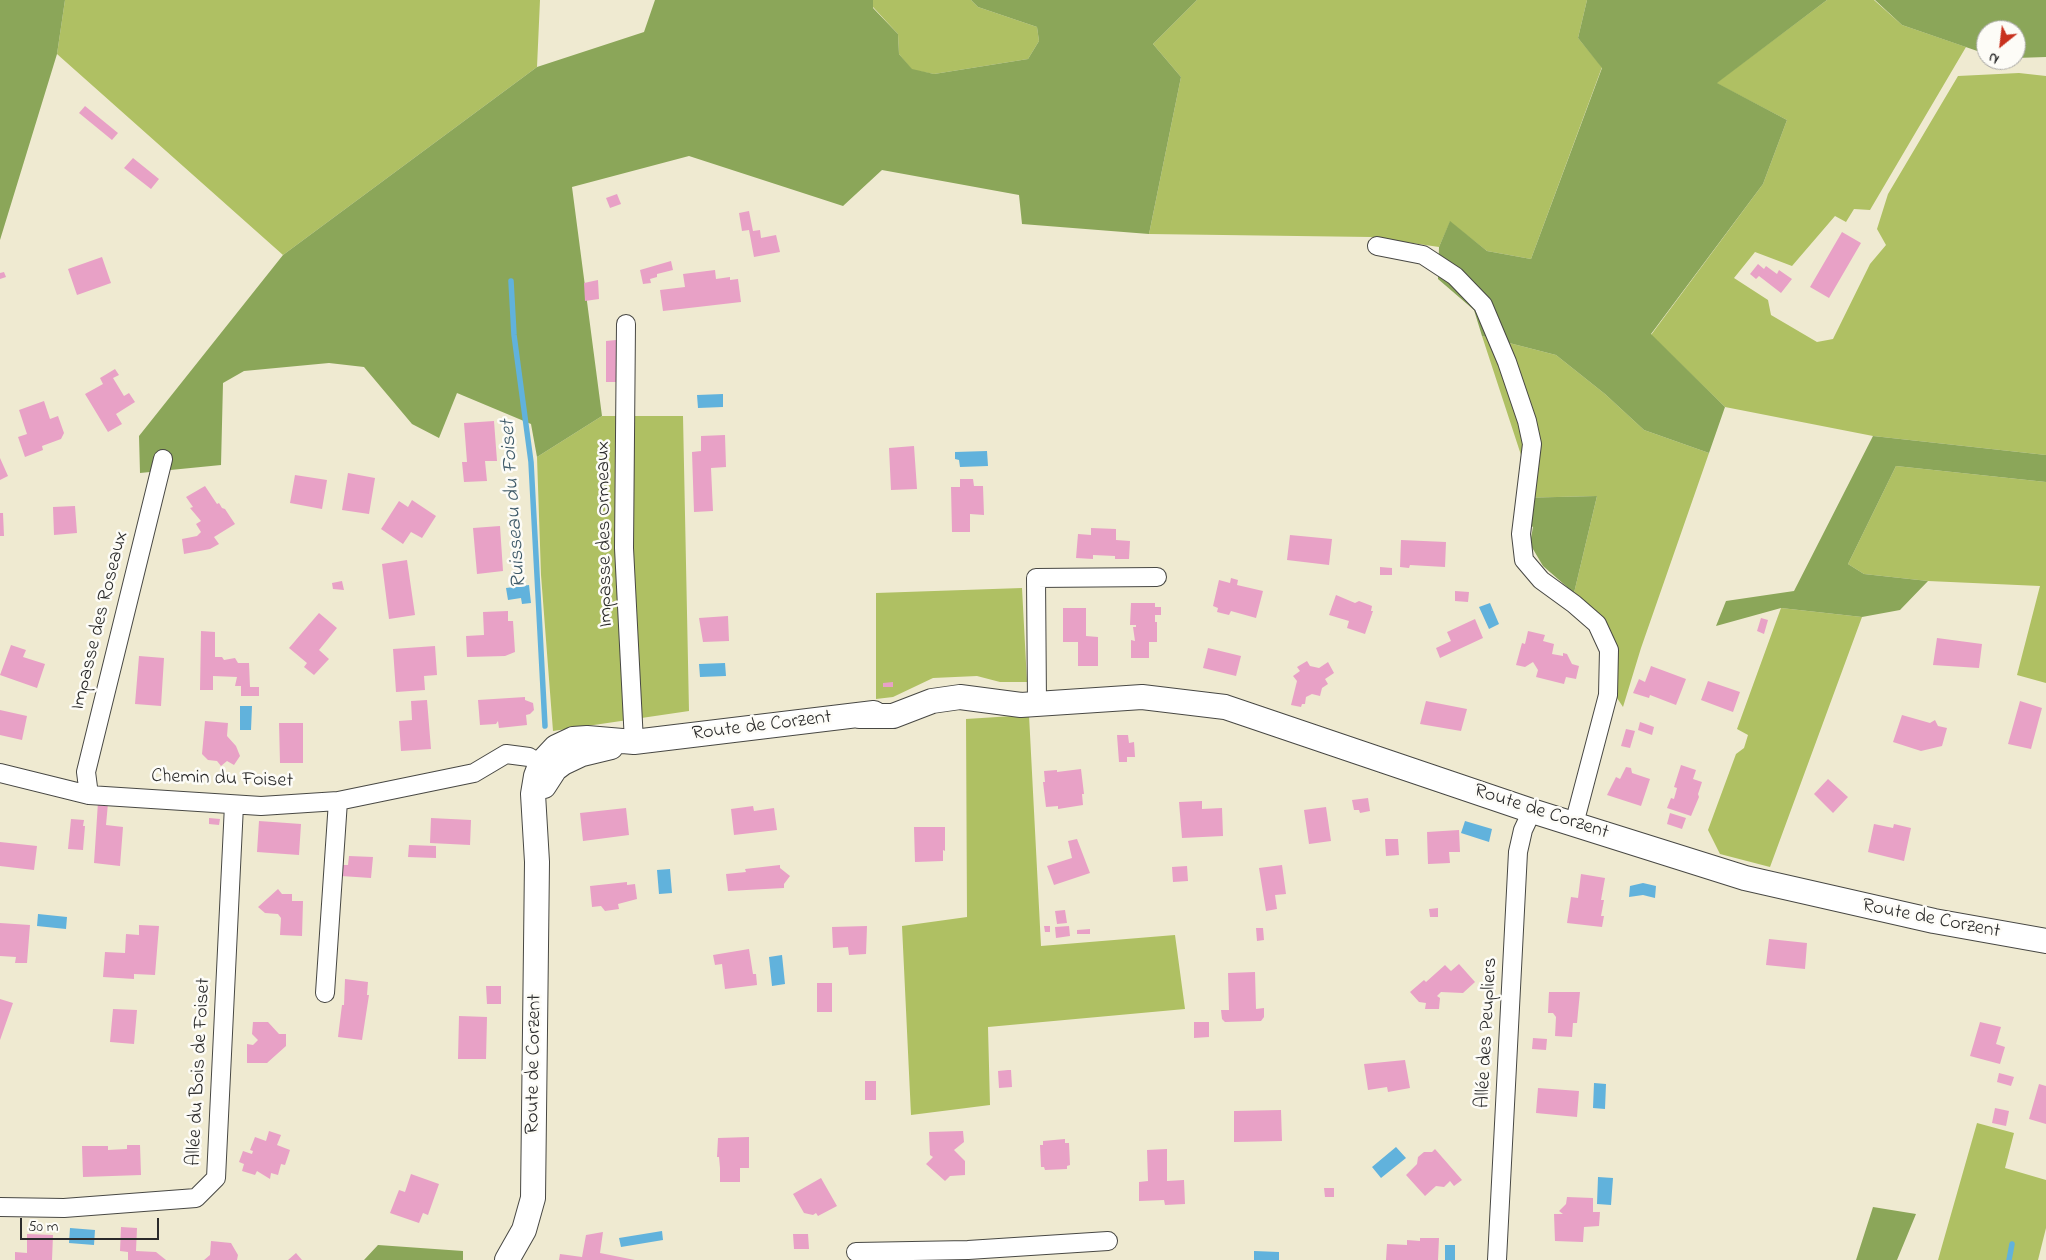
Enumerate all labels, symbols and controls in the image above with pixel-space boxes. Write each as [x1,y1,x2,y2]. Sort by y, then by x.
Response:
north arrow [1976,20,2026,70]
text: N [1985,46,2003,69]
water label: Ruisseau du Foiset [497,419,533,589]
street label: Impasse des Ormeaux [592,441,620,627]
street label: Impasse des Roseaux [67,529,135,713]
street label: Route de Corzent [691,707,833,747]
street label: Chemin du Foiset [151,766,293,794]
street label: Route de Corzent [1471,780,1611,846]
street label: Route de Corzent [1860,895,2002,945]
street label: Allée des Peupliers [1472,957,1504,1109]
street label: Allée du Bois de Foiset [183,977,217,1167]
street label: Route de Corzent [522,994,548,1134]
scale bar [22,1208,161,1240]
text: 50 m [28,1216,58,1238]

